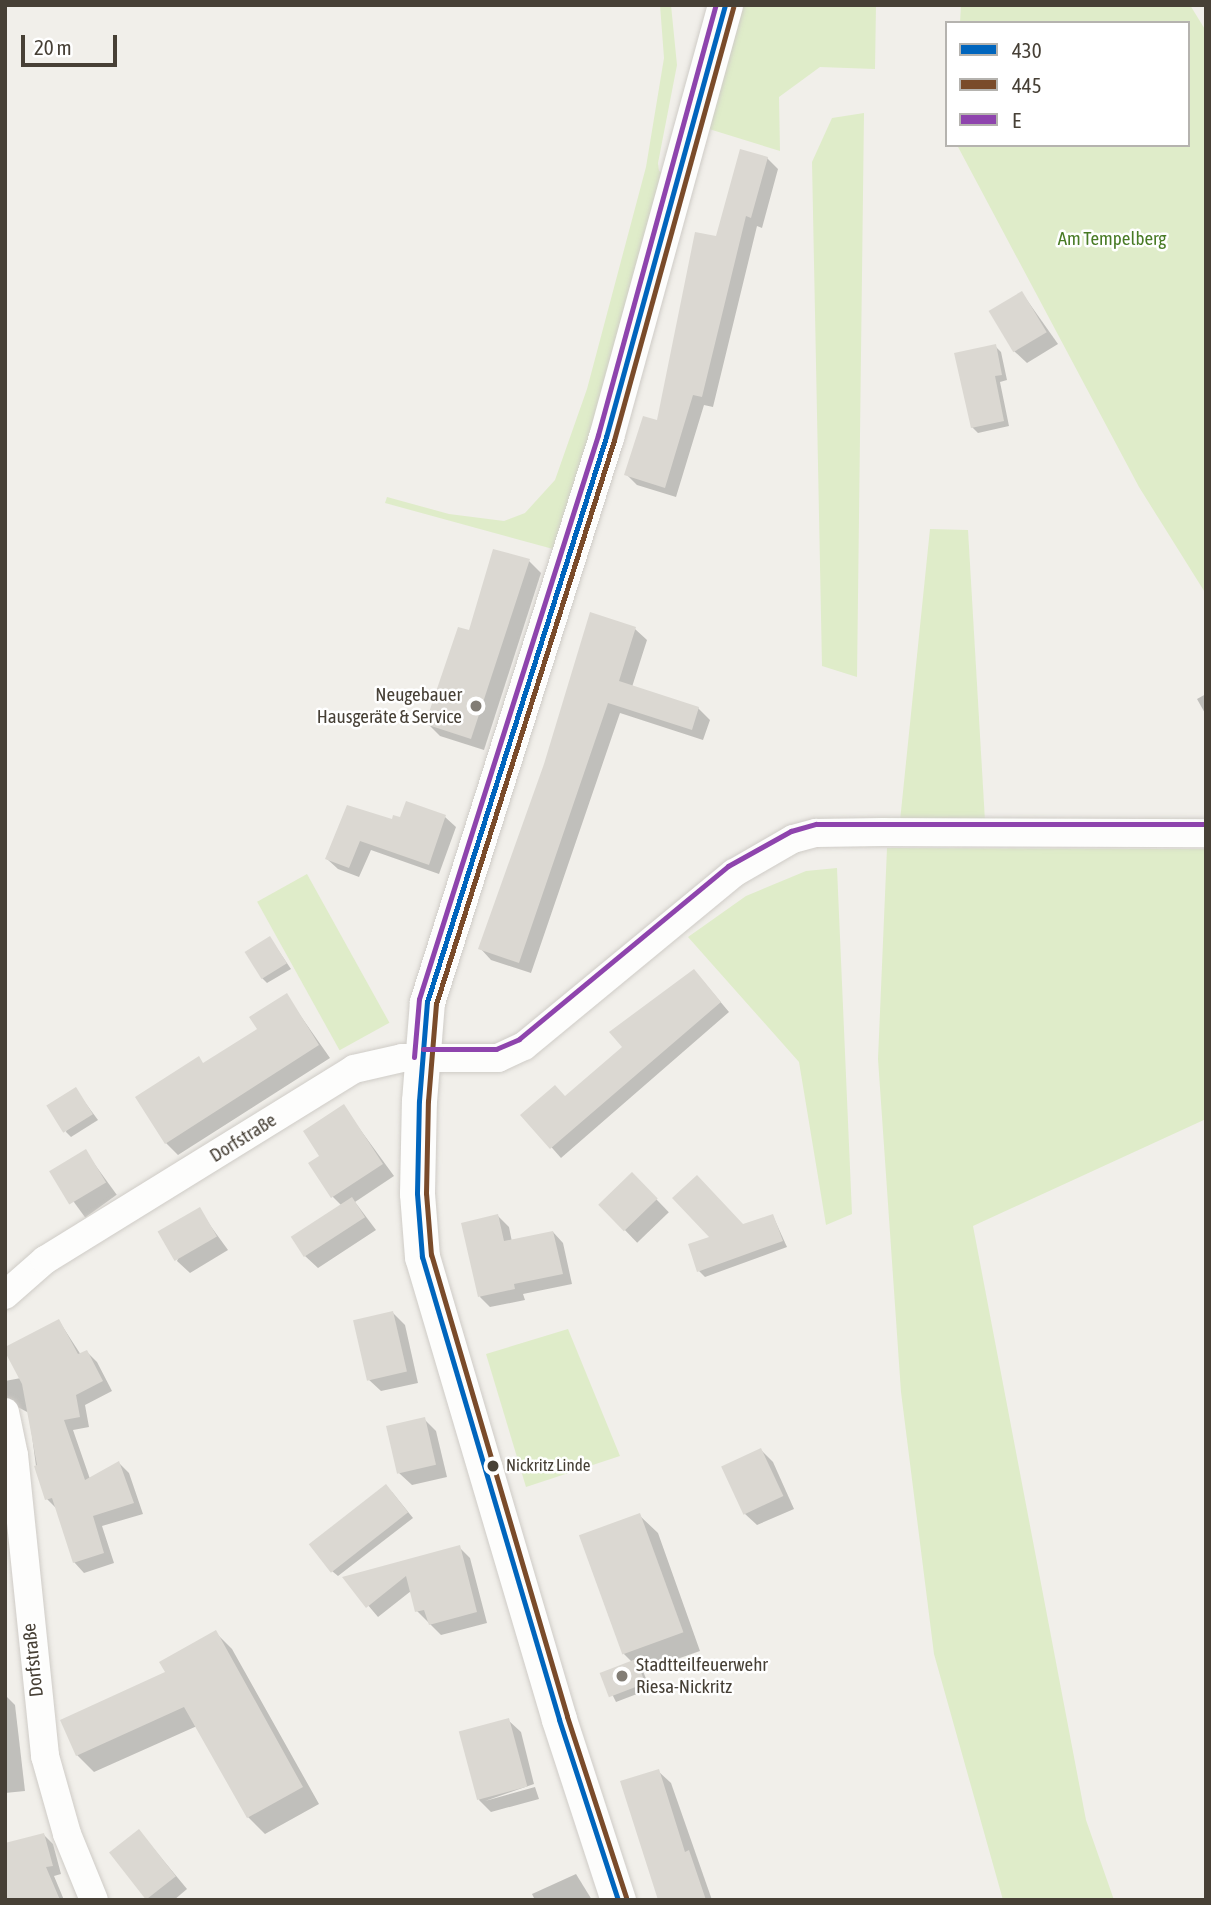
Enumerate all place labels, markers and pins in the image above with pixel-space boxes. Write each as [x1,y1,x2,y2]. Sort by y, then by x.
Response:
place label: Neugebauer Hausgeräte & Service [317,684,462,728]
marker: Neugebauer Hausgeräte & Service [468,698,484,714]
place label: Nickritz Linde [506,1456,590,1476]
marker: Nickritz Linde [486,1459,500,1473]
place label: Stadtteilfeuerwehr Riesa-Nickritz [636,1654,768,1698]
marker: Stadtteilfeuerwehr Riesa-Nickritz [614,1668,630,1684]

